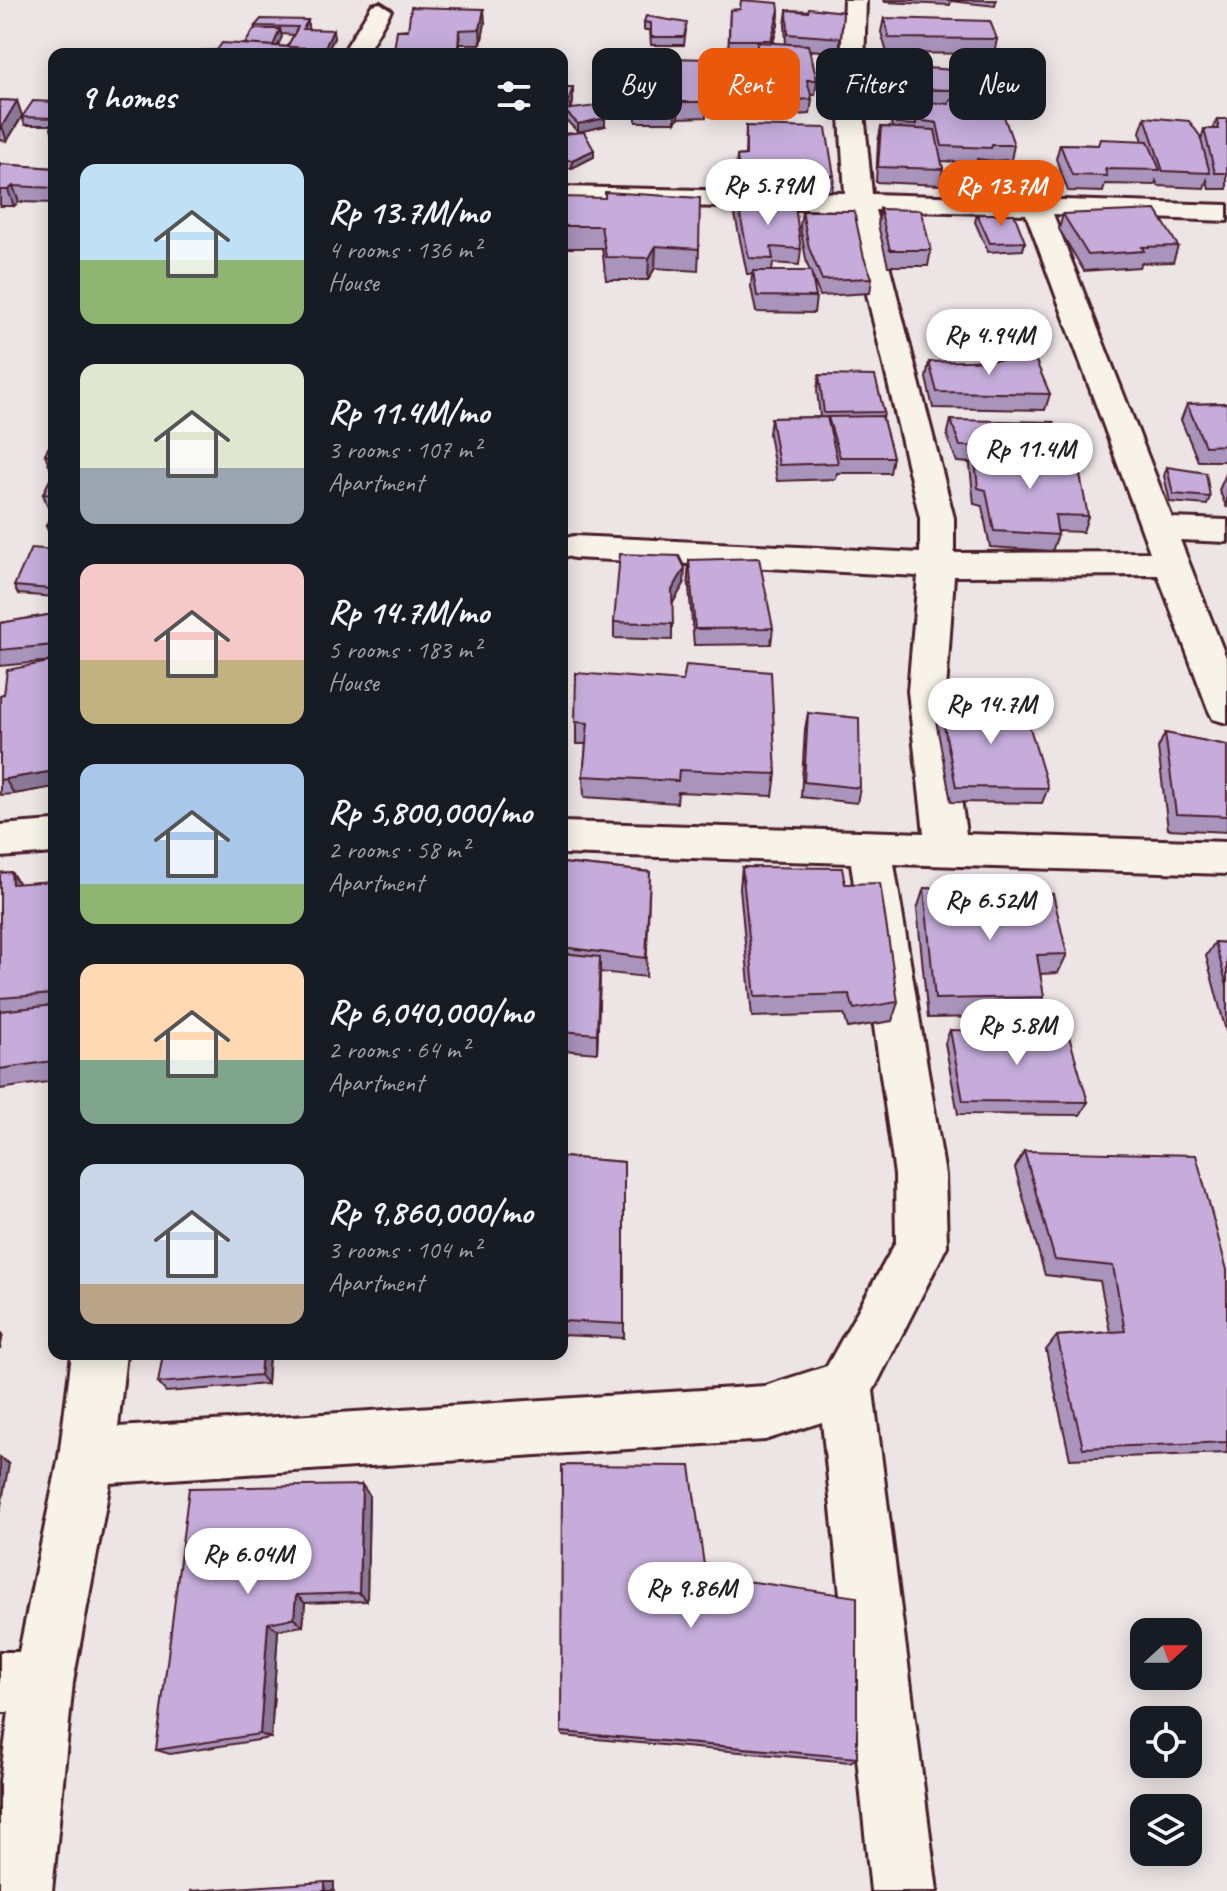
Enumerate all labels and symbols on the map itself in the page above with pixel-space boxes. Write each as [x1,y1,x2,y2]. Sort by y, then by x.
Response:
pin: Rp 5.79M [685,159,851,227]
pin: Rp 13.7M [918,160,1084,228]
pin: Rp 4.94M [906,309,1072,377]
pin: Rp 11.4M [947,423,1113,491]
pin: Rp 14.7M [908,678,1074,746]
pin: Rp 6.52M [907,874,1073,942]
pin: Rp 5.8M [943,999,1091,1067]
pin: Rp 6.04M [165,1528,331,1596]
pin: Rp 9.86M [608,1562,774,1630]
north arrow [1130,1618,1202,1690]

